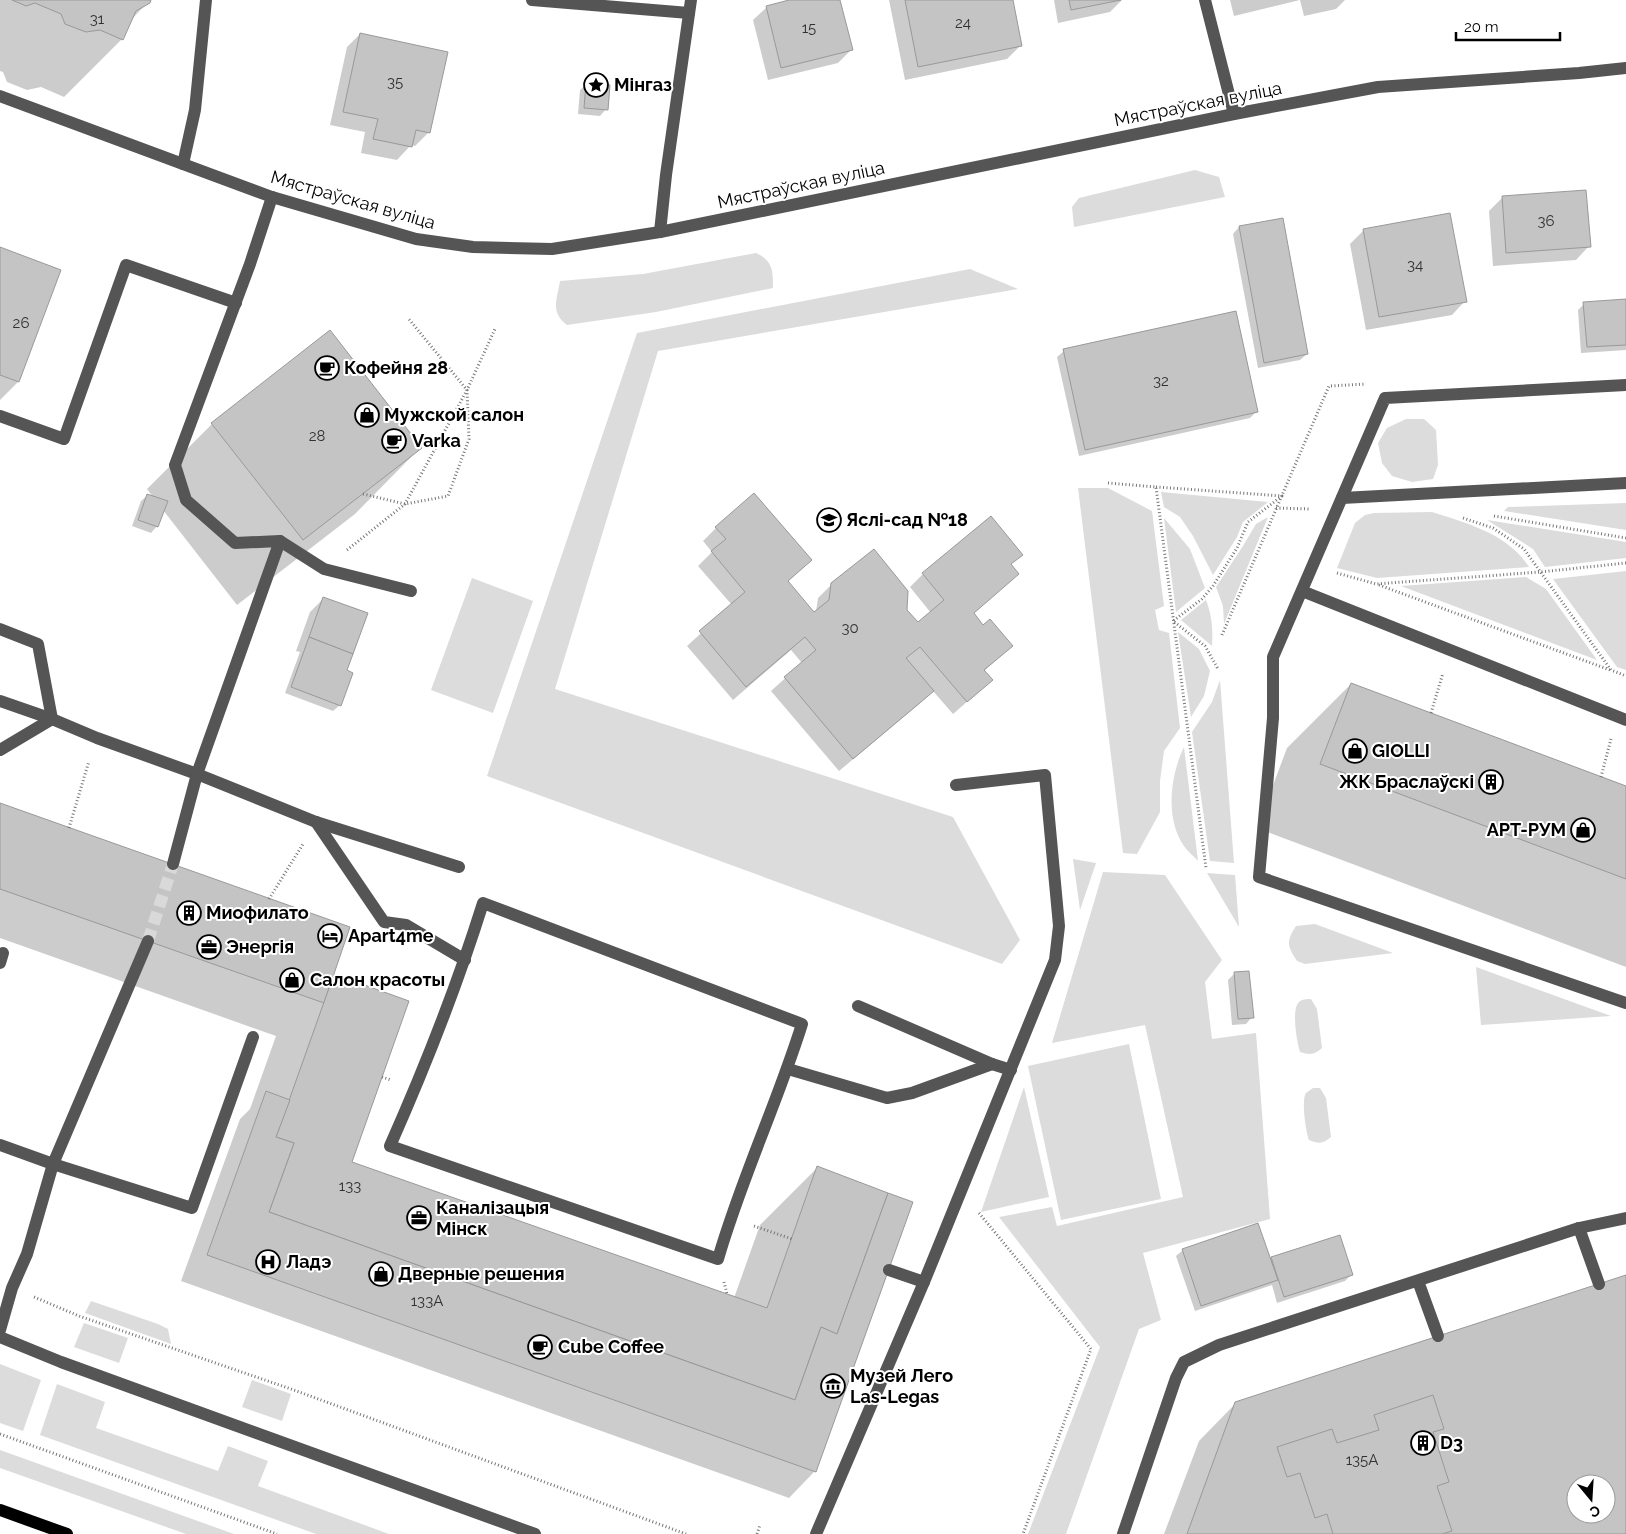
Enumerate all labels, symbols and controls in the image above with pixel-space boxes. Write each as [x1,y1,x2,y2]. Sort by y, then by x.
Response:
house number: 31 [90,10,105,28]
scale bar [1456,10,1560,42]
house number: 24 [955,14,971,32]
text: 20 m [1464,18,1499,36]
house number: 15 [802,19,816,37]
place icon: Мінгаз [583,72,609,98]
house number: 35 [387,73,403,91]
place label: Мінгаз [614,74,672,95]
street label: Мястраўская вуліца [1112,77,1284,130]
street label: Мястраўская вуліца [715,157,886,212]
street label: Мястраўская вуліца [268,166,438,233]
house number: 36 [1537,212,1555,230]
house number: 34 [1407,256,1423,274]
house number: 26 [13,314,29,332]
cafe icon: Кофейня 28 [314,355,340,381]
place label: Кофейня 28 [344,357,448,378]
house number: 32 [1153,372,1169,390]
shop icon: Мужской салон [354,402,380,428]
place label: Мужской салон [384,404,524,425]
house number: 28 [309,427,325,445]
cafe icon: Varka [381,428,407,454]
place label: Varka [412,430,461,451]
school or university icon: Яслі-сад №18 [816,507,842,533]
place label: Яслі-сад №18 [846,509,968,530]
house number: 30 [841,619,859,637]
shop icon: GIOLLI [1342,738,1368,764]
place label: GIOLLI [1372,740,1430,761]
building icon: ЖК Браслаўскі [1478,769,1504,795]
place label: ЖК Браслаўскі [1339,771,1474,792]
shop icon: АРТ-РУМ [1570,817,1596,843]
place label: АРТ-РУМ [1487,819,1566,840]
building icon: Миофилато [176,900,202,926]
place label: Миофилато [206,902,309,923]
hotel icon: Apart4me [317,923,343,949]
place label: Apart4me [348,925,434,946]
office icon: Энергія [196,934,222,960]
place label: Энергія [226,936,294,957]
shop icon: Салон красоты [279,967,305,993]
place label: Салон красоты [310,969,445,990]
house number: 133 [339,1177,361,1195]
place label: Каналізацыя Мінск [436,1197,549,1239]
office icon: Каналізацыя Мінск [406,1205,432,1231]
hospital icon: Ладэ [255,1249,281,1275]
place label: Ладэ [286,1251,331,1272]
shop icon: Дверные решения [368,1261,394,1287]
place label: Дверные решения [398,1263,565,1284]
house number: 133А [411,1292,443,1310]
cafe icon: Cube Coffee [527,1334,553,1360]
place label: Cube Coffee [558,1336,664,1357]
place label: Музей Лего Las-Legas [850,1365,953,1407]
museum icon: Музей Лего Las-Legas [820,1373,846,1399]
building icon: D3 [1410,1430,1436,1456]
place label: D3 [1440,1432,1463,1453]
house number: 135А [1346,1451,1378,1469]
north arrow [1566,1474,1616,1524]
text: С [1588,1502,1602,1521]

